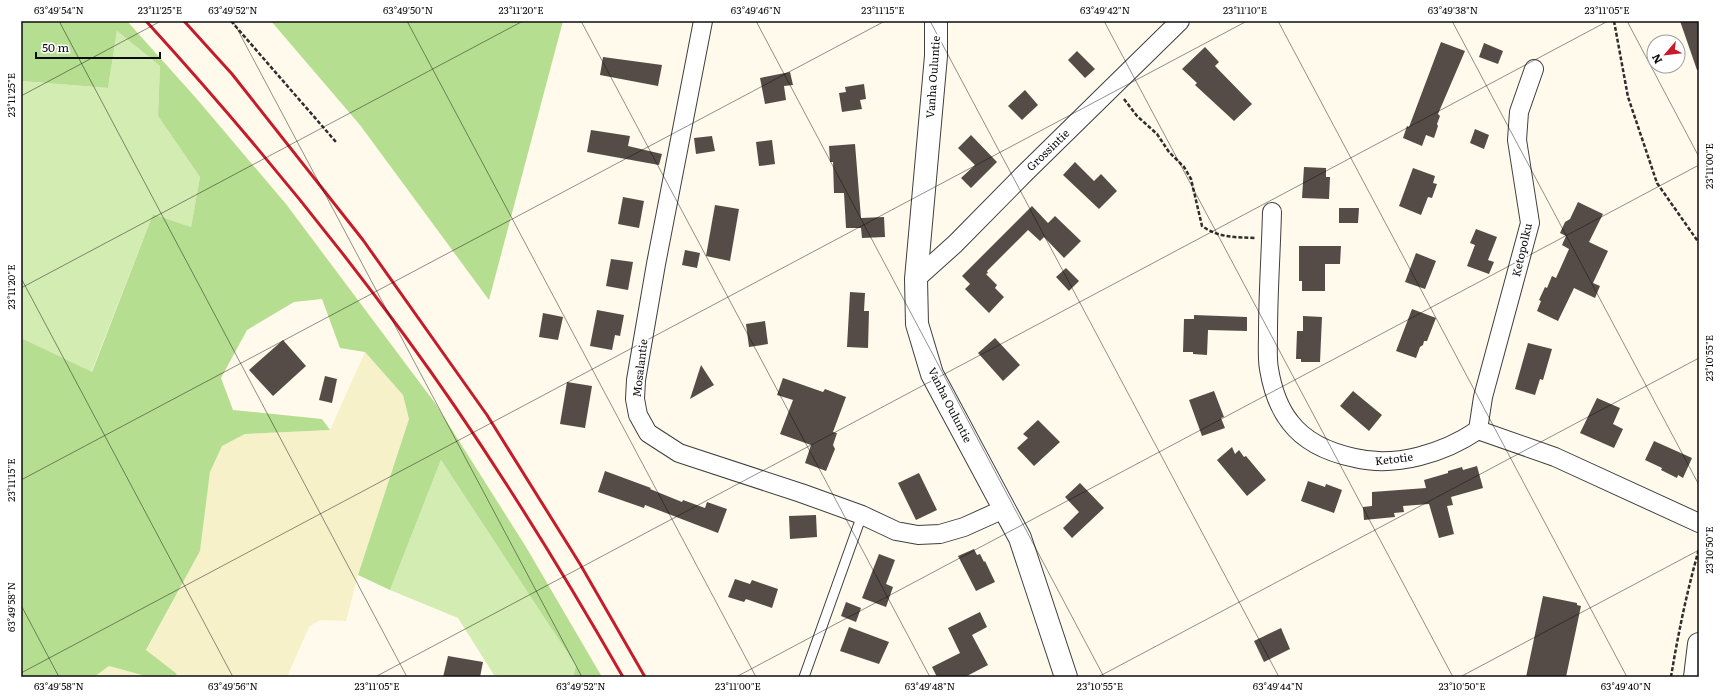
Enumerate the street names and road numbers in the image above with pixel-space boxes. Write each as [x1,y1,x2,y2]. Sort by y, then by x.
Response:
street label: Vanha Ouluntie [921,35,943,119]
street label: Grossintie [1022,125,1072,174]
street label: Ketopolku [1507,221,1535,278]
street label: Mosalantie [628,338,651,398]
street label: Vanha Ouluntie [925,364,977,445]
street label: Ketotie [1374,448,1414,468]

